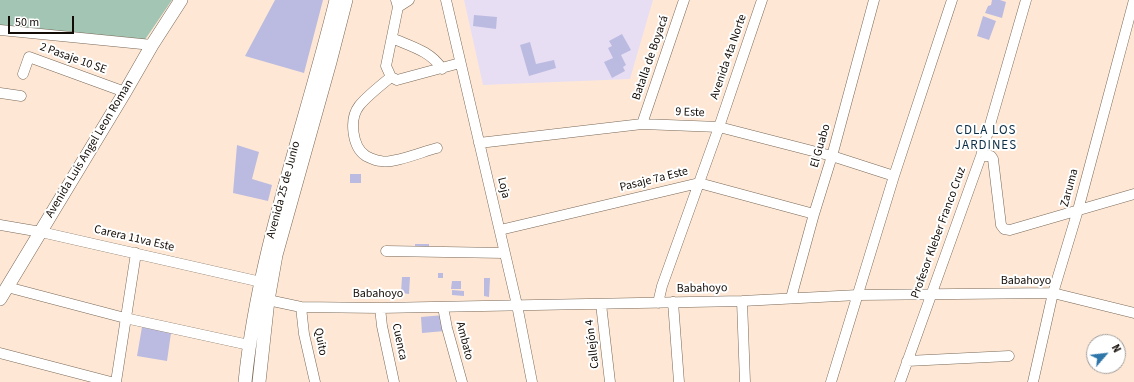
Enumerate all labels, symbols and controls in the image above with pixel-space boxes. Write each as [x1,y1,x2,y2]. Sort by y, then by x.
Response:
scale bar [10,8,76,34]
street label: Avenida 4ta Norte [708,13,750,101]
text: 50 m [15,14,39,31]
street label: Batalla de Boyacá [630,14,672,102]
street label: 2 Pasaje 10 SE [38,40,108,78]
street label: Avenida Luis Angel Leon Roman [43,77,137,221]
street label: 9 Este [675,105,705,121]
street label: El Guabo [808,122,834,170]
district label: CDLA LOS JARDINES [955,123,1017,154]
street label: Avenida 25 de Junio [264,140,304,240]
street label: Pasaje 7a Este [618,165,690,195]
street label: Profesor Kleber Franco Cruz [908,165,970,301]
street label: Zaruma [1058,167,1082,209]
street label: Loja [493,176,513,200]
street label: Carera 11va Este [92,223,176,255]
street label: Babahoyo [1001,274,1051,288]
street label: Babahoyo [677,281,727,297]
street label: Babahoyo [353,287,403,301]
street label: Callejón 4 [583,319,603,369]
street label: Ambato [452,320,476,362]
street label: Cuenca [388,322,410,362]
street label: Quito [310,327,330,357]
north arrow [1086,334,1126,374]
text: N [1108,342,1124,355]

